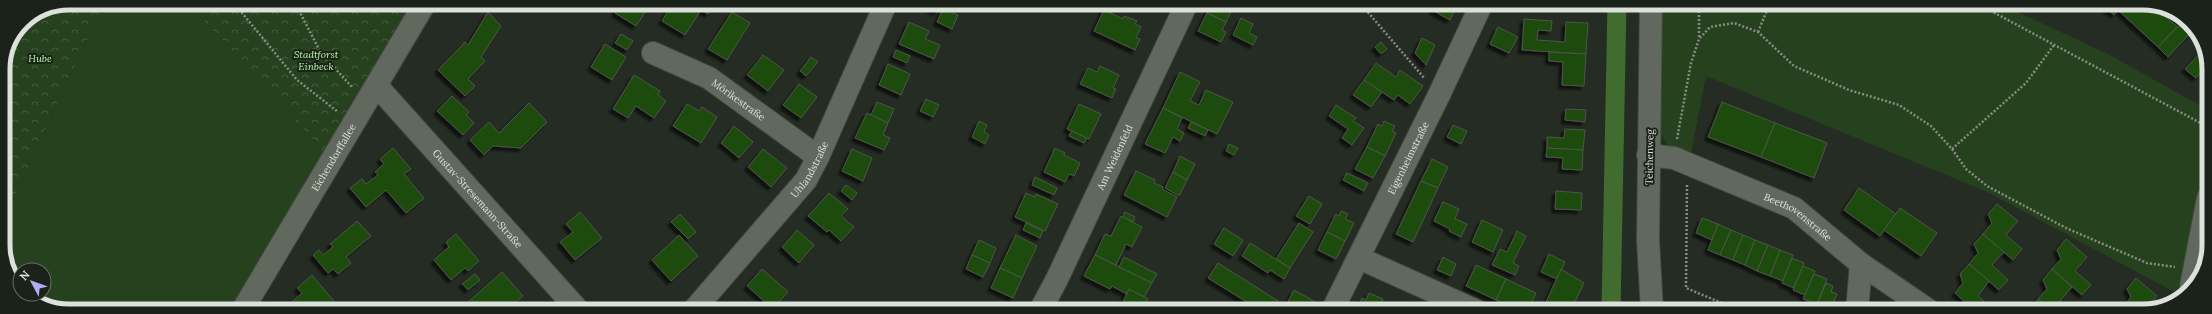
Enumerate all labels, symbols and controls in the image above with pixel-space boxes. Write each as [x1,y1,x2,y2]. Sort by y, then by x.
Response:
park label: Stadtforst Einbeck [294,48,339,73]
park label: Hube [28,52,52,65]
street label: Mörikestraße [709,76,768,124]
street label: Eigenheimstraße [1385,119,1432,196]
street label: Eichendorffallee [309,121,359,194]
street label: Am Weidenfeld [1094,123,1136,193]
street label: Teichenweg [1643,129,1656,185]
street label: Uhlandstraße [788,139,831,200]
street label: Gustav-Stresemann-Straße [430,147,526,251]
street label: Beethovenstraße [1762,190,1835,244]
north arrow [12,262,52,302]
text: N [16,267,33,283]

